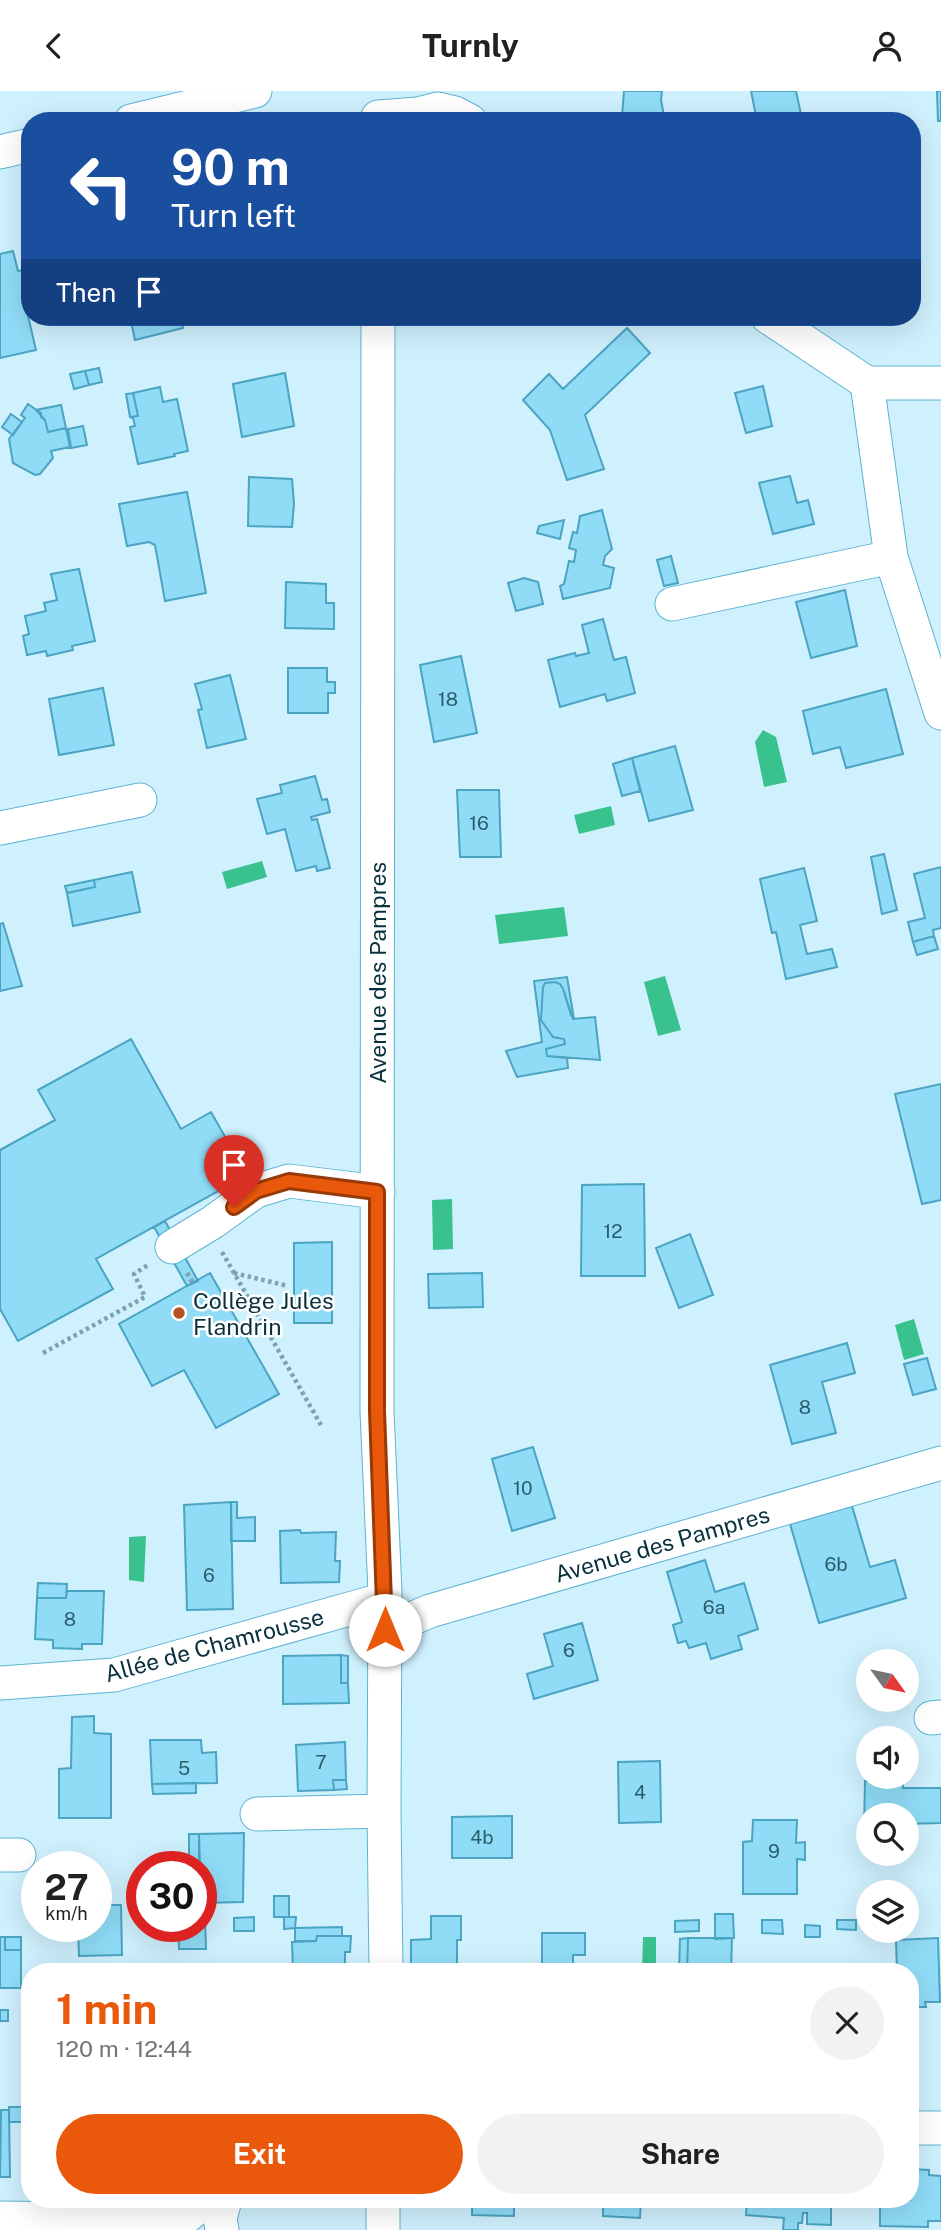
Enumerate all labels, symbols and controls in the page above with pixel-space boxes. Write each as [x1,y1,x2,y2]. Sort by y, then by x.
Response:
icon: back [35,27,73,65]
text: Turnly [422,27,519,64]
icon: person [868,27,906,65]
text: 90 m [171,138,290,196]
icon: left [56,140,147,231]
text: Turn left [171,197,296,234]
icon: arrive [130,273,168,311]
text: Then [56,277,116,308]
house number: 18 [438,688,458,710]
house number: 16 [469,812,489,834]
street label: Avenue des Pampres [364,862,391,1084]
pin [204,1135,264,1207]
icon: arrive [215,1146,253,1184]
house number: 12 [603,1220,623,1242]
place label: Collège Jules Flandrin [193,1287,334,1340]
marker: Collège Jules Flandrin [171,1305,187,1321]
house number: 8 [799,1396,811,1418]
house number: 10 [513,1477,533,1499]
street label: Avenue des Pampres [552,1500,772,1588]
house number: 6b [824,1553,848,1575]
house number: 6 [203,1564,215,1586]
position arrow [348,1593,422,1667]
house number: 6a [703,1596,725,1618]
street label: Allée de Chamrousse [101,1603,327,1687]
house number: 8 [64,1608,76,1630]
house number: 6 [563,1639,575,1661]
north arrow [856,1649,919,1711]
map controls [856,1649,919,1943]
button: sound [856,1726,919,1789]
house number: 7 [315,1751,327,1773]
house number: 5 [178,1757,190,1779]
house number: 4 [634,1781,646,1803]
button: search [856,1803,919,1866]
house number: 4b [470,1826,494,1848]
house number: 9 [768,1840,780,1862]
speed limit sign: 30 [126,1851,217,1942]
text: 27 [44,1867,89,1908]
button: layers [856,1880,919,1943]
text: km/h [45,1903,88,1924]
text: 1 min [56,1984,157,2033]
button: close [810,1986,884,2060]
text: 120 m · 12:44 [56,2035,192,2062]
button: Exit [56,2114,463,2194]
button: Share [477,2114,884,2194]

